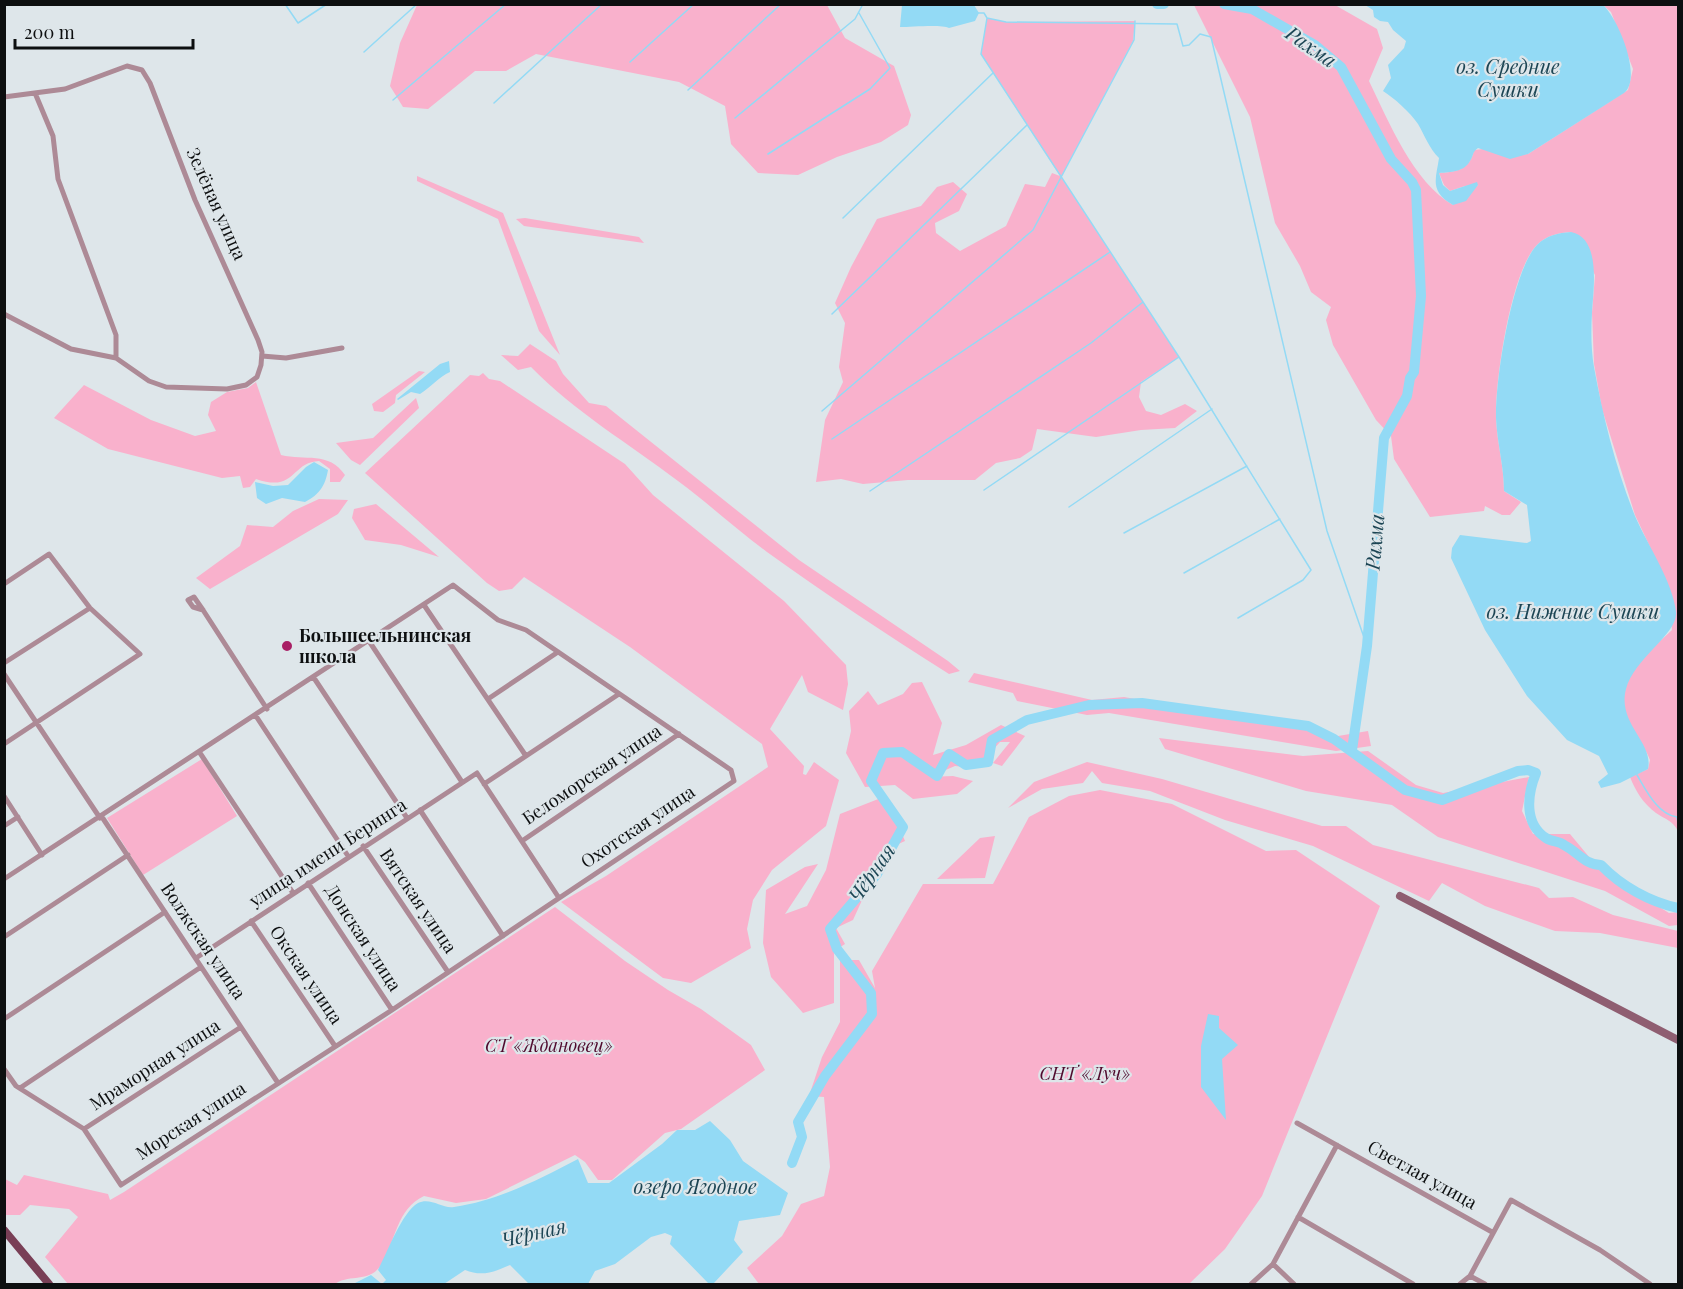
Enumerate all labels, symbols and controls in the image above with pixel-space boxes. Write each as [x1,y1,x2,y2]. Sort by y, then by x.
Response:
scale bar [15,12,194,50]
water label: Рахма [1280,18,1343,73]
text: 200 m [24,20,75,44]
water label: оз. Средние Сушки [1456,52,1560,102]
street label: Зелёная улица [181,144,252,264]
water label: Рахма [1358,513,1389,572]
water label: оз. Нижние Сушки [1487,597,1659,624]
place label: Большеельнинская школа [299,623,471,668]
marker: Большеельнинская школа [280,639,294,653]
street label: Беломорская улица [517,719,666,830]
street label: Охотская улица [576,779,699,873]
street label: улица имени Беринга [243,792,411,913]
water label: Чёрная [841,838,901,907]
street label: Вятская улица [375,843,463,958]
street label: Волжская улица [156,878,252,1003]
street label: Донская улица [320,879,407,995]
street label: Окская улица [265,920,349,1028]
street label: Мраморная улица [85,1013,224,1115]
park label: СТ «Ждановец» [485,1033,613,1057]
park label: СНТ «Луч» [1039,1061,1131,1085]
street label: Морская улица [131,1076,250,1165]
street label: Светлая улица [1363,1134,1482,1214]
water label: озеро Ягодное [633,1172,757,1199]
water label: Чёрная [499,1211,568,1252]

